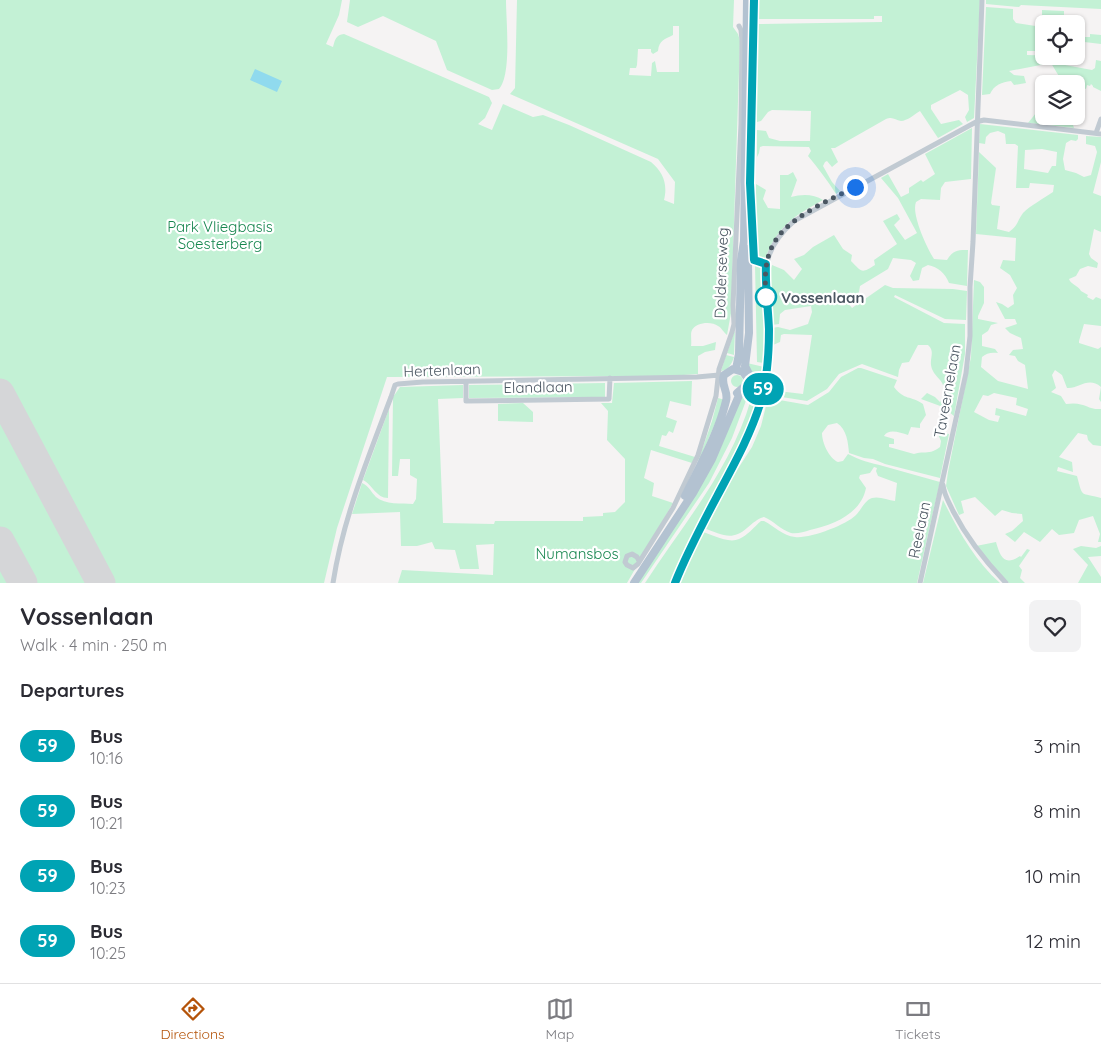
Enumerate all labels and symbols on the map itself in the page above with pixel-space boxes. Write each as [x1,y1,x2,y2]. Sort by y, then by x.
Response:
your location [843,175,868,200]
park label: Park Vliegbasis Soesterberg [167,217,273,253]
street label: Dolderseweg [710,227,732,319]
marker: Vossenlaan [755,286,777,308]
place label: Vossenlaan [781,288,864,307]
street label: Taveernelaan [929,343,965,439]
street label: Hertenlaan [403,359,481,381]
line badge: 59 [740,373,786,405]
street label: Elandlaan [503,377,573,397]
street label: Reelaan [904,500,934,560]
park label: Numansbos [535,544,619,563]

